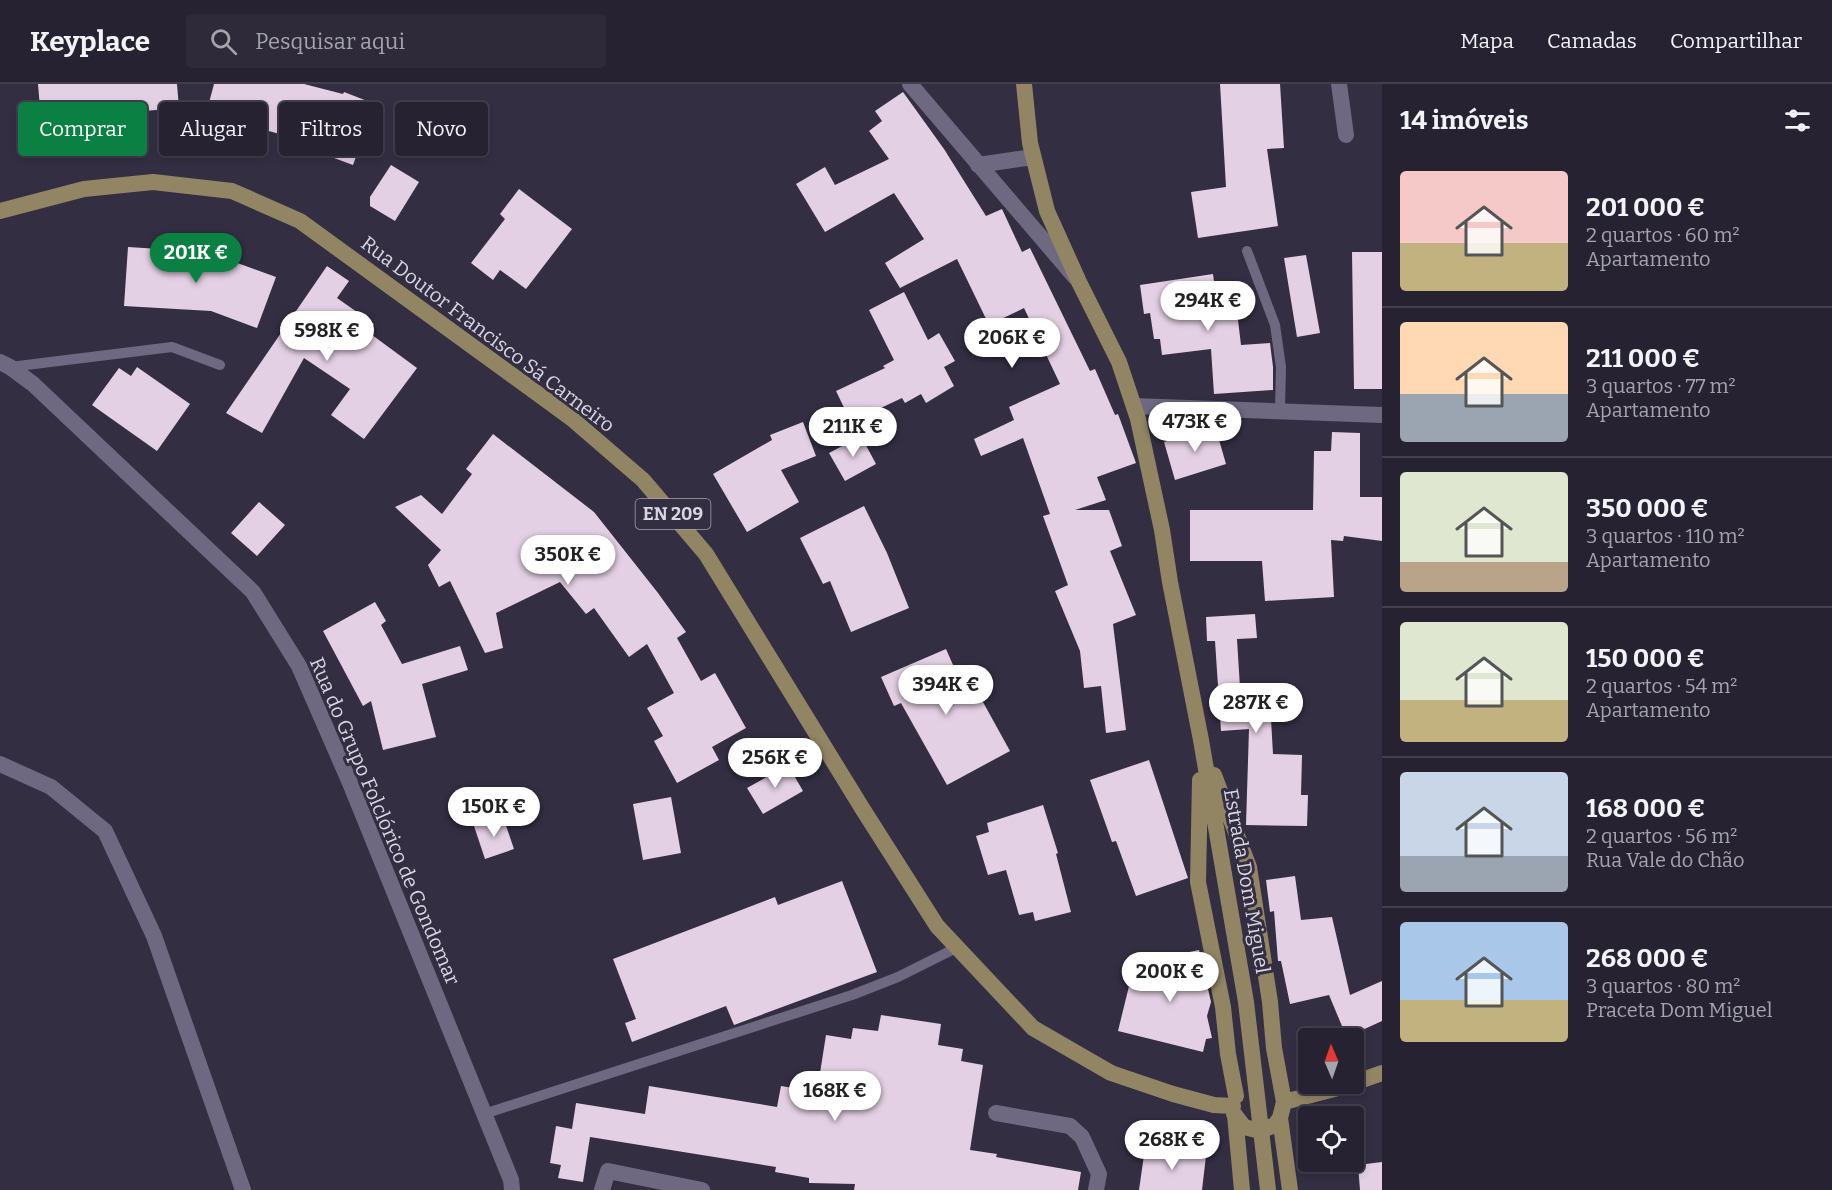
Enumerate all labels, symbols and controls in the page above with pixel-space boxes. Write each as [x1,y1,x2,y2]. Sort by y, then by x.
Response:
search box [186,14,606,68]
text: Keyplace [30,25,150,58]
icon: search [207,25,240,58]
text: Pesquisar aqui [255,28,405,55]
text: Mapa [1460,28,1514,54]
text: Camadas [1547,28,1637,54]
text: Compartilhar [1670,28,1802,54]
chip: Comprar [18,102,147,156]
chip: Alugar [159,102,267,156]
chip: Filtros [279,102,383,156]
chip: Novo [395,102,488,156]
icon: filters [1781,104,1814,137]
text: 14 imóveis [1400,105,1529,136]
text: 201 000 € [1586,192,1705,223]
icon: home [1448,195,1520,267]
text: 2 quartos · 60 m² [1586,223,1740,247]
street label: Rua Doutor Francisco Sá Carneiro [357,231,619,437]
pin: 201K € [147,233,245,284]
text: 201K € [164,240,228,264]
text: Apartamento [1586,247,1711,271]
pin: 294K € [1159,281,1257,332]
text: 294K € [1174,288,1242,312]
pin: 598K € [278,311,376,362]
text: 598K € [294,318,360,342]
pin: 206K € [963,318,1061,369]
text: 206K € [978,325,1046,349]
text: 211 000 € [1586,343,1700,374]
icon: home [1448,346,1520,418]
text: 3 quartos · 77 m² [1586,374,1736,398]
text: Apartamento [1586,398,1711,422]
pin: 473K € [1146,402,1244,453]
pin: 211K € [804,407,902,458]
text: 473K € [1162,409,1228,433]
text: 211K € [823,414,883,438]
text: 350 000 € [1586,493,1709,524]
icon: home [1448,496,1520,568]
road number: EN 209 [636,499,710,529]
text: 3 quartos · 110 m² [1586,524,1745,548]
pin: 350K € [519,535,617,586]
text: 350K € [534,542,602,566]
text: Apartamento [1586,548,1711,572]
text: 150 000 € [1586,643,1705,674]
icon: home [1448,646,1520,718]
street label: Rua do Grupo Folclórico de Gondomar [305,654,465,988]
pin: 394K € [897,665,995,716]
text: 394K € [912,672,980,696]
text: 2 quartos · 54 m² [1586,674,1737,698]
pin: 287K € [1207,683,1305,734]
text: 287K € [1223,690,1289,714]
text: Apartamento [1586,698,1711,722]
pin: 256K € [726,738,824,789]
text: 256K € [742,745,808,769]
pin: 150K € [445,787,543,838]
street label: Estrada Dom Miguel [1219,787,1275,976]
text: 168 000 € [1586,793,1705,824]
text: 150K € [462,794,526,818]
icon: home [1448,796,1520,868]
text: 2 quartos · 56 m² [1586,824,1737,848]
text: Rua Vale do Chão [1586,848,1745,872]
text: 268 000 € [1586,943,1709,974]
icon: home [1448,946,1520,1018]
pin: 200K € [1121,952,1219,1003]
text: 200K € [1136,959,1204,983]
text: 3 quartos · 80 m² [1586,974,1740,998]
text: Praceta Dom Miguel [1586,998,1773,1022]
north arrow [1298,1028,1364,1094]
map controls [1298,1028,1364,1172]
pin: 168K € [786,1071,884,1122]
text: 168K € [803,1078,867,1102]
button: locate [1298,1106,1364,1172]
pin: 268K € [1123,1120,1221,1171]
text: 268K € [1139,1127,1205,1151]

